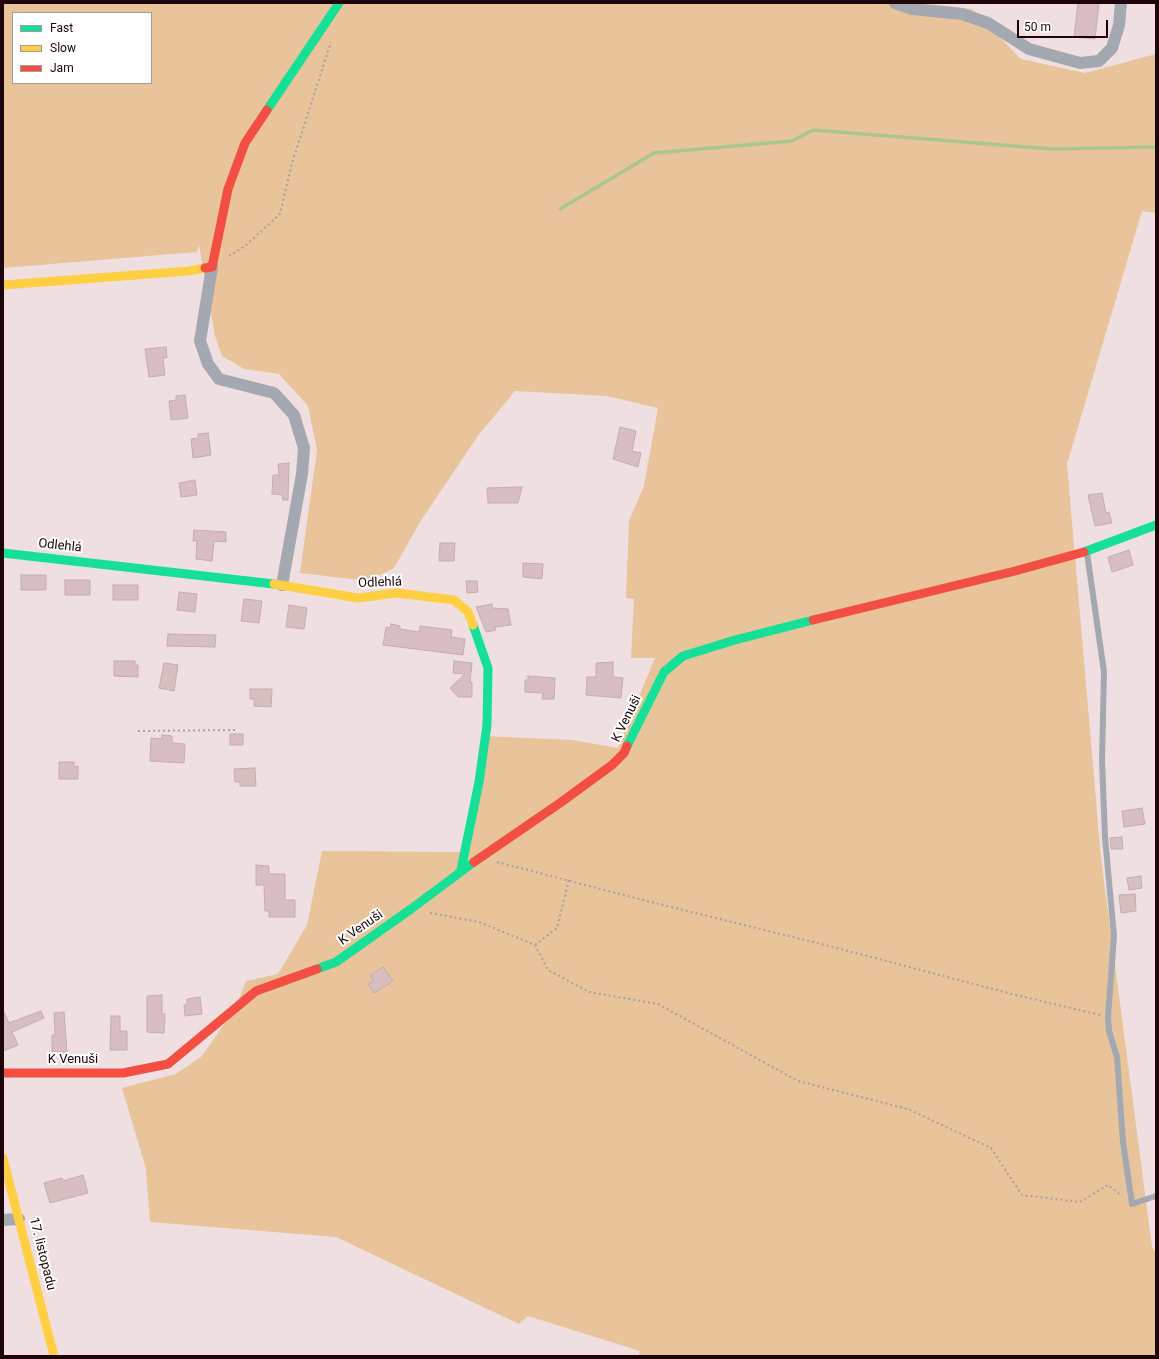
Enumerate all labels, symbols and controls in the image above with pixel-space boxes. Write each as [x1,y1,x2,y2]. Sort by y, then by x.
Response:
legend [12,12,152,84]
scale bar [1019,12,1110,38]
text: 50 m [1024,20,1051,34]
text: Fast [50,21,73,35]
text: Slow [50,41,76,55]
text: Jam [50,61,74,75]
street label: Odlehlá [37,536,83,556]
street label: Odlehlá [358,574,402,592]
street label: K Venuši [609,693,645,745]
street label: K Venuši [336,907,386,949]
street label: K Venuši [48,1052,98,1068]
street label: 17. listopadu [25,1216,59,1292]

